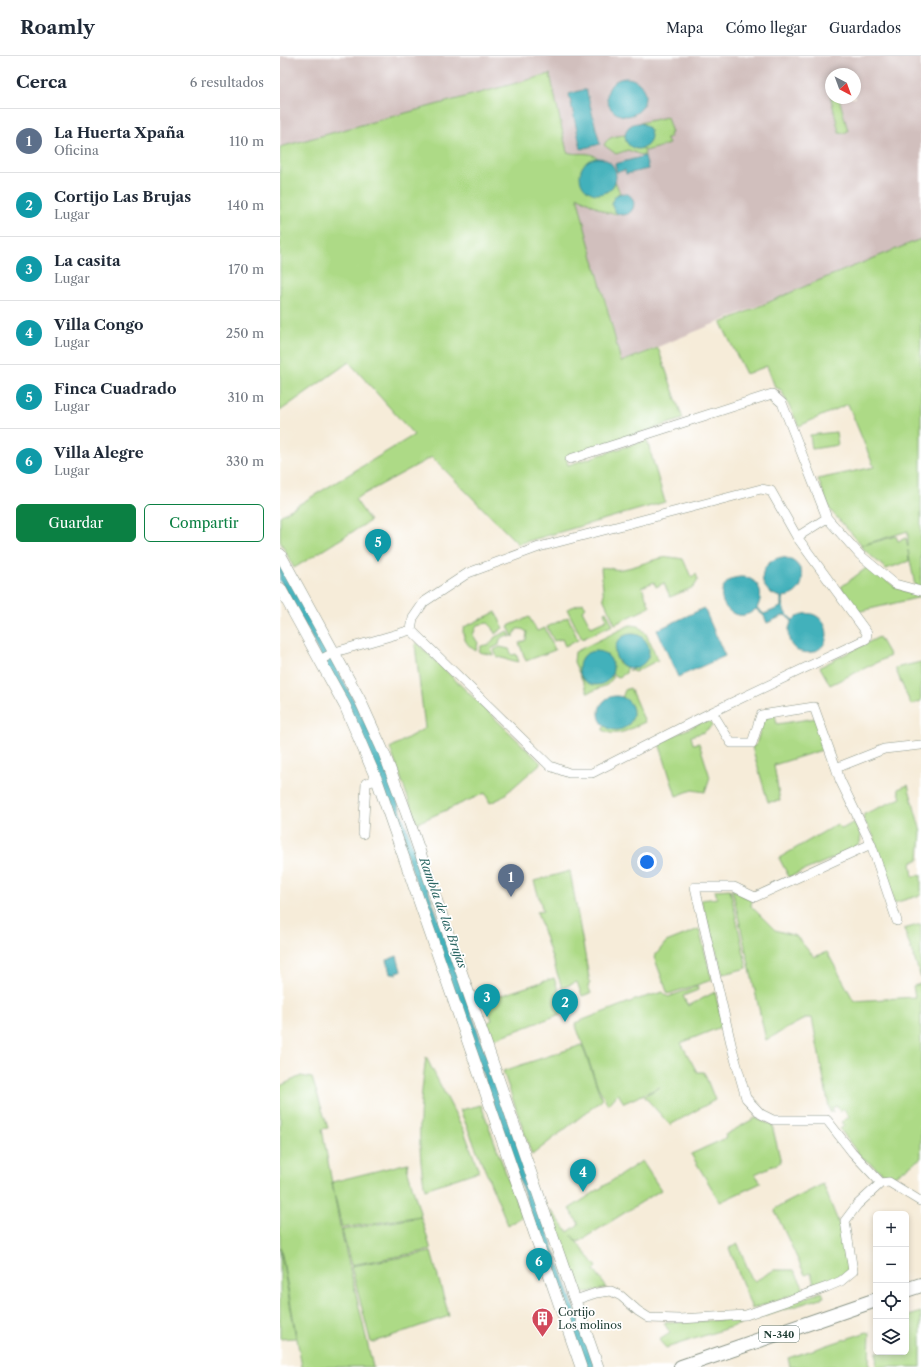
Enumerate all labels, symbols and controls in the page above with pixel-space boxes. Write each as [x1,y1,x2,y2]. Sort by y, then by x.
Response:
text: Roamly [20,16,95,39]
text: Mapa [666,19,703,37]
text: Cómo llegar [725,19,807,37]
text: Guardados [829,19,901,37]
north arrow [825,68,861,104]
text: Cerca [16,72,67,92]
text: 6 resultados [190,74,264,90]
text: La Huerta Xpaña [54,123,184,142]
text: 1 [26,133,32,149]
text: 110 m [229,133,264,149]
text: Oficina [54,142,99,158]
text: Cortijo Las Brujas [54,187,191,206]
text: 2 [25,197,33,213]
text: 140 m [227,197,264,213]
text: Lugar [54,206,90,222]
text: La casita [54,251,121,270]
text: 3 [25,261,33,277]
text: 170 m [228,261,264,277]
text: Lugar [54,270,90,286]
text: Villa Congo [54,315,144,334]
text: 4 [25,325,33,341]
text: 250 m [226,325,264,341]
text: Lugar [54,334,90,350]
text: Finca Cuadrado [54,379,176,398]
text: 5 [25,389,33,405]
text: 310 m [228,389,264,405]
text: Lugar [54,398,90,414]
text: Villa Alegre [54,443,144,462]
text: 6 [25,453,33,469]
text: 330 m [226,453,264,469]
text: Lugar [54,462,90,478]
button: Guardar [16,504,136,542]
button: Compartir [144,504,264,542]
pin: 5 [365,529,391,562]
your location [637,852,657,872]
water label: Rambla de las Brujas [416,854,471,971]
pin: 1 [498,864,524,897]
pin: 3 [474,984,500,1017]
pin: 2 [552,989,578,1022]
pin: 4 [570,1159,596,1192]
map controls [873,1211,909,1355]
button: + [873,1211,909,1247]
button: − [873,1247,909,1283]
pin: 6 [526,1248,552,1281]
button: locate [873,1283,909,1319]
building icon: Cortijo Los molinos [530,1305,556,1338]
place label: Cortijo Los molinos [558,1305,622,1332]
button: layers [873,1319,909,1355]
road number: N-340 [759,1326,799,1342]

